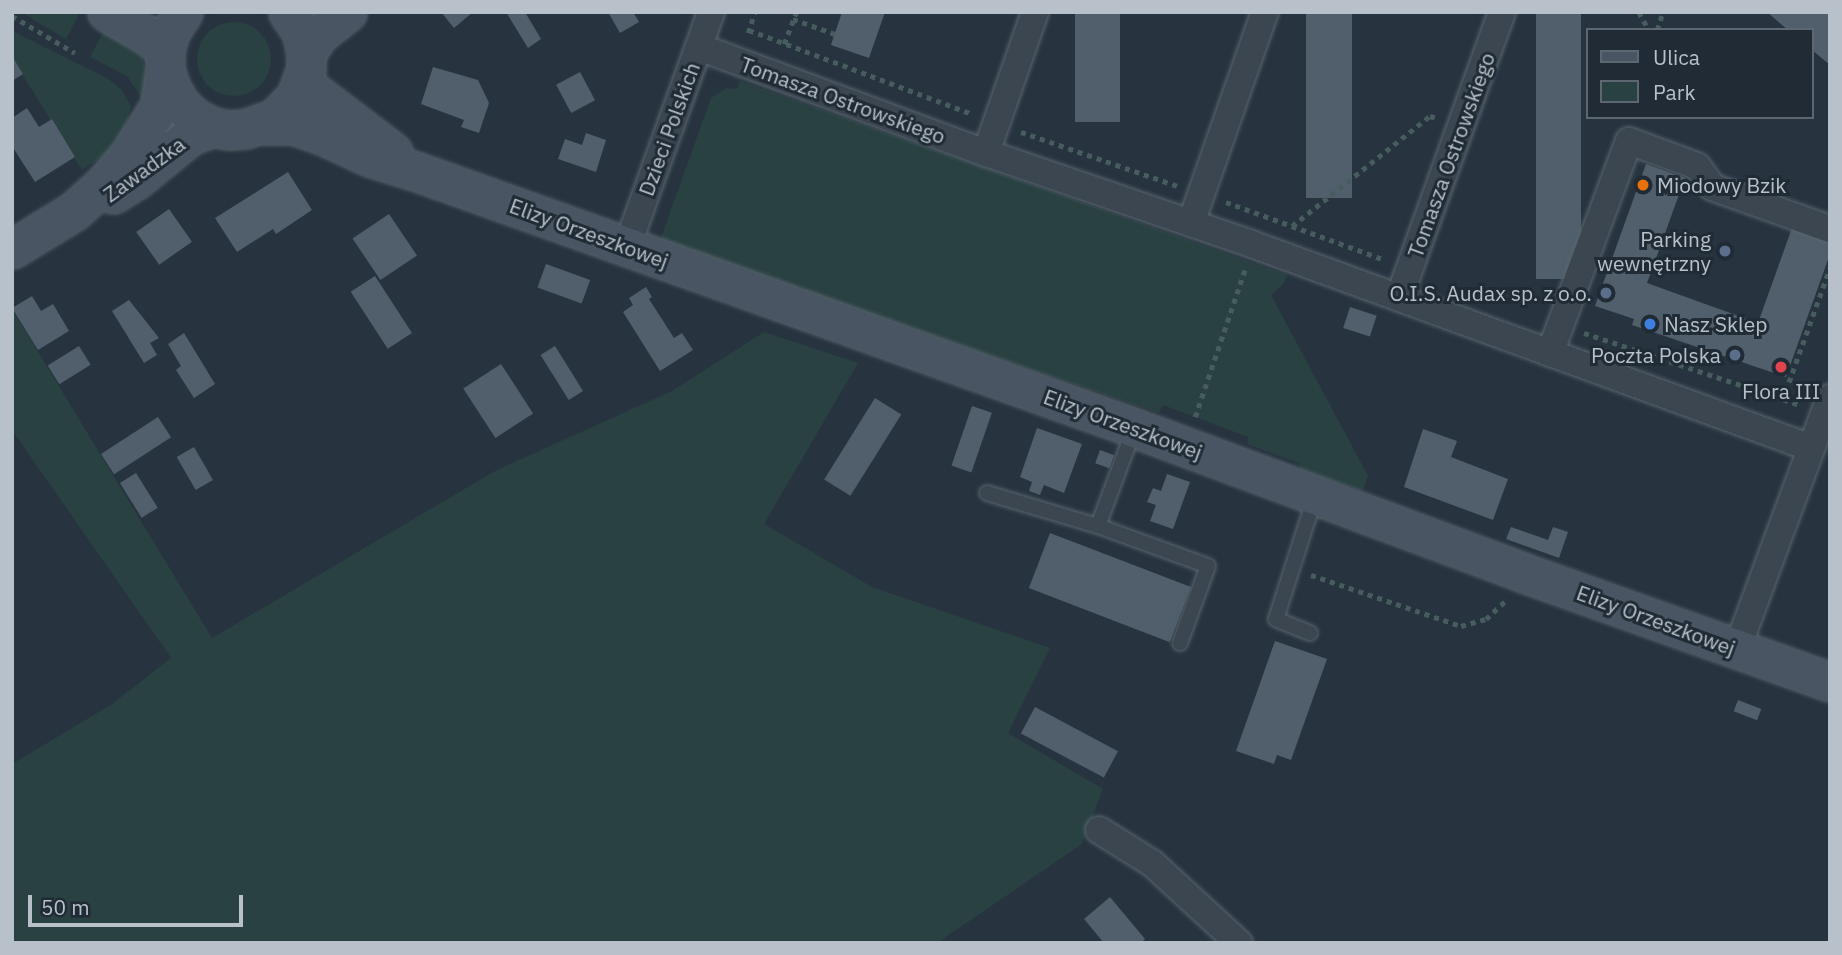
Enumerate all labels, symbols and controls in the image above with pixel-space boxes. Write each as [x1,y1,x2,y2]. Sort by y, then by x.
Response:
legend [1587,28,1814,119]
text: Ulica [1653,43,1700,71]
street label: Tomasza Ostrowskiego [1402,49,1500,261]
street label: Tomasza Ostrowskiego [737,51,949,149]
street label: Dzieci Polskich [633,59,705,199]
text: Park [1653,78,1696,106]
street label: Zawadzka [98,131,190,207]
place label: Miodowy Bzik [1657,172,1786,198]
marker: Miodowy Bzik [1635,177,1651,193]
street label: Elizy Orzeszkowej [506,193,672,273]
place label: Parking wewnętrzny [1597,226,1711,276]
marker: Parking wewnętrzny [1717,243,1733,259]
place label: O.I.S. Audax sp. z o.o. [1389,280,1592,306]
marker: O.I.S. Audax sp. z o.o. [1598,285,1614,301]
place label: Nasz Sklep [1664,311,1767,337]
marker: Nasz Sklep [1642,316,1658,332]
place label: Poczta Polska [1591,342,1721,368]
marker: Poczta Polska [1727,347,1743,363]
marker: Flora III [1773,359,1789,375]
place label: Flora III [1742,378,1820,404]
street label: Elizy Orzeszkowej [1040,384,1206,464]
street label: Elizy Orzeszkowej [1573,580,1739,660]
scale bar [32,881,247,925]
text: 50 m [41,893,90,921]

